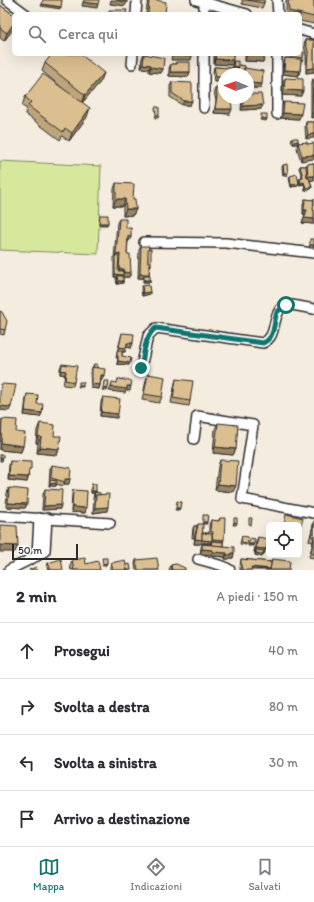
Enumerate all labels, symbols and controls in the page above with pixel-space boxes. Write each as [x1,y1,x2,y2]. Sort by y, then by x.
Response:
search box [12,12,302,56]
icon: search [26,23,48,45]
text: Cerca qui [58,25,118,43]
north arrow [218,68,254,104]
route start [277,296,295,314]
route end [132,359,150,377]
map controls [266,522,302,558]
button: locate [266,522,302,558]
scale bar [12,542,78,561]
text: 50 m [18,544,42,557]
text: 2 min [16,586,56,606]
text: A piedi · 150 m [216,589,298,604]
icon: ahead [16,640,38,662]
text: Prosegui [54,642,110,660]
text: 40 m [268,643,298,658]
icon: right [16,696,38,718]
text: Svolta a destra [54,698,150,716]
text: 80 m [269,699,298,714]
icon: left [16,752,38,774]
text: Svolta a sinistra [54,754,157,772]
text: 30 m [269,755,298,770]
icon: arrive [16,808,38,830]
text: Arrivo a destinazione [54,810,190,828]
tab: Mappa [33,856,64,893]
tab: Indicazioni [130,856,182,893]
tab: Salvati [248,856,281,893]

